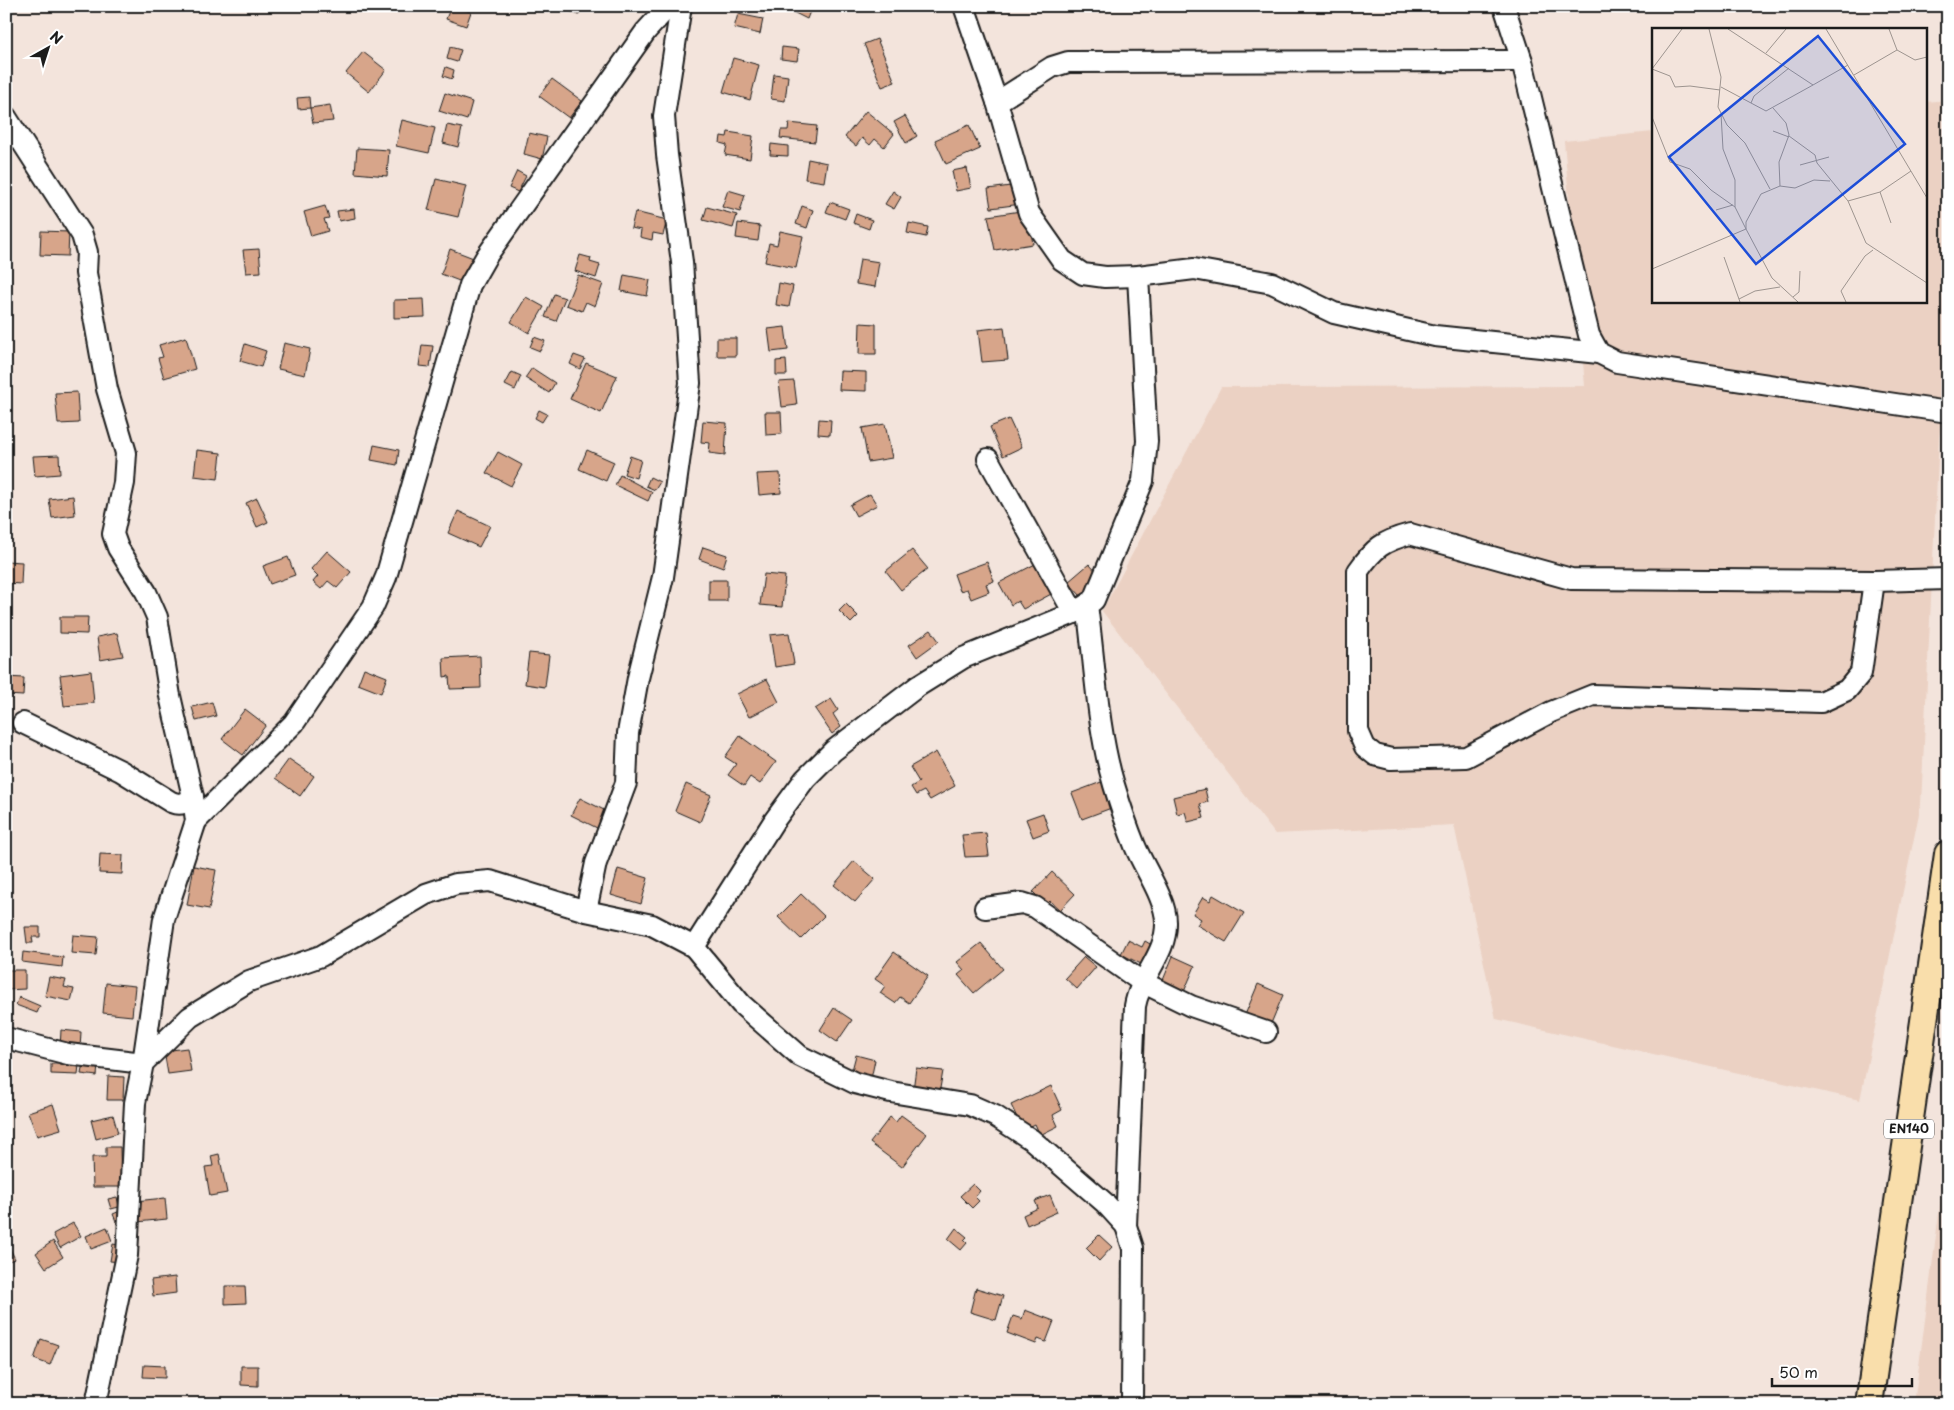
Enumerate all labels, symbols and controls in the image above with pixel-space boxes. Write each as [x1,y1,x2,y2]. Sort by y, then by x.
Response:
north arrow [22,22,72,72]
text: N [46,26,67,49]
inset map [1652,28,1926,302]
road number: EN140 [1884,1120,1934,1138]
scale bar [1772,1355,1912,1387]
text: 50 m [1779,1360,1818,1383]

